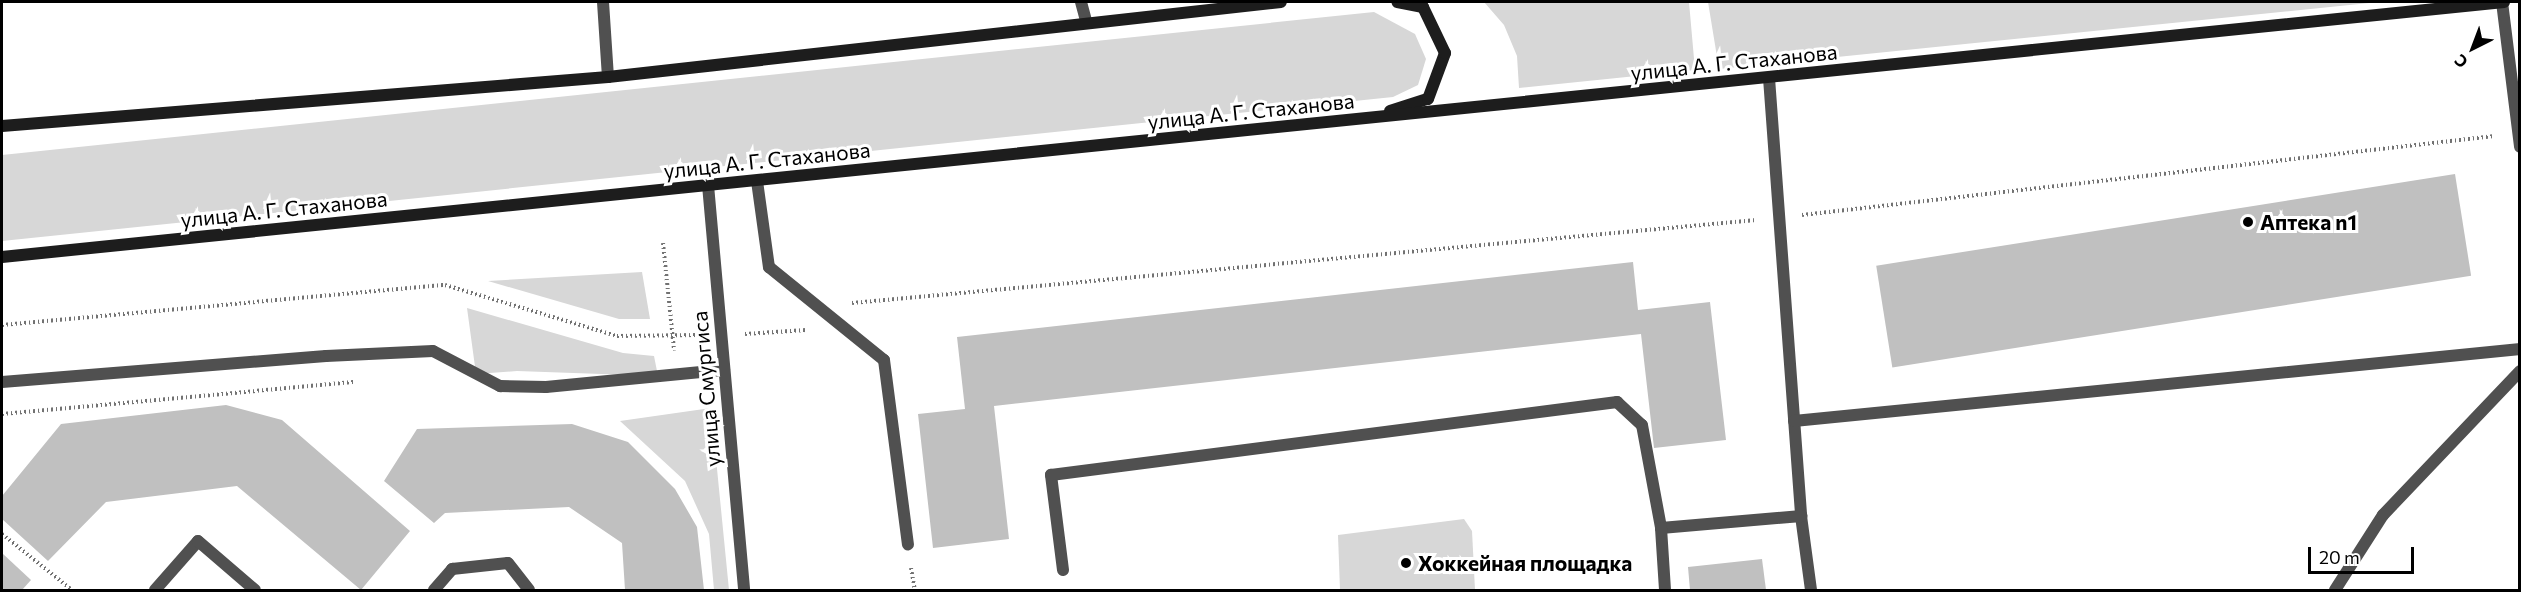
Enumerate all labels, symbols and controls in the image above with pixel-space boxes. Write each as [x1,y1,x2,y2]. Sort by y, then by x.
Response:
north arrow [2443,18,2503,78]
street label: улица А. Г. Стаханова [1629,39,1839,85]
text: С [2450,51,2471,72]
street label: улица А. Г. Стаханова [1146,88,1356,134]
street label: улица А. Г. Стаханова [662,137,872,183]
street label: улица А. Г. Стаханова [179,186,389,232]
place label: Аптека n1 [2260,209,2357,235]
marker: Аптека n1 [2241,215,2255,229]
street label: улица Смургиса [687,310,725,468]
scale bar [2311,535,2418,573]
text: 20 m [2319,546,2360,568]
place label: Хоккейная площадка [1418,550,1632,576]
marker: Хоккейная площадка [1399,556,1413,570]

